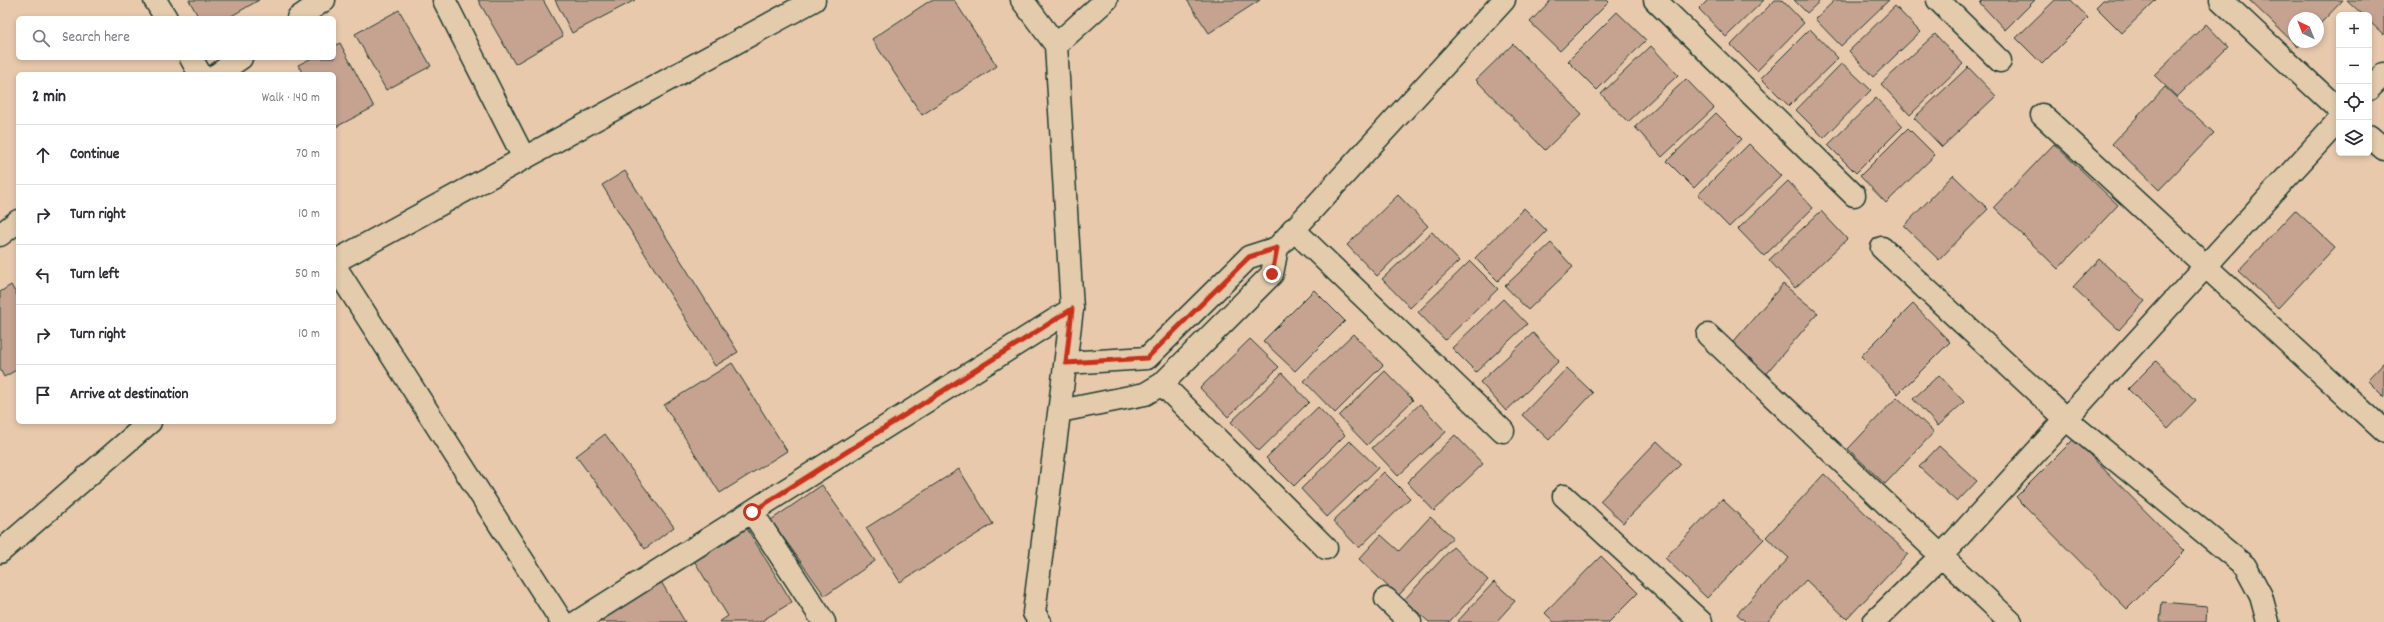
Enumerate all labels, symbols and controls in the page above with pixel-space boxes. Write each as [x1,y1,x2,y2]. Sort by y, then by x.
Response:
north arrow [2288,12,2324,48]
map controls [2336,12,2372,156]
button: + [2336,12,2372,48]
search box [16,16,336,60]
icon: search [30,27,52,49]
text: Search here [62,27,130,49]
button: − [2336,48,2372,84]
button: locate [2336,84,2372,120]
text: 2 min [32,86,66,110]
text: Walk · 140 m [262,89,320,108]
button: layers [2336,120,2372,156]
icon: ahead [32,144,54,166]
text: Continue [70,144,119,166]
text: 70 m [296,145,320,164]
icon: right [32,204,54,226]
text: Turn right [70,204,126,226]
text: 10 m [298,205,320,224]
icon: left [32,264,54,286]
text: Turn left [70,264,119,286]
text: 50 m [295,265,320,284]
route end [1263,265,1281,283]
icon: right [32,324,54,346]
text: Turn right [70,324,126,346]
text: 10 m [298,325,320,344]
icon: arrive [32,384,54,406]
text: Arrive at destination [70,384,188,406]
route start [743,503,761,521]

